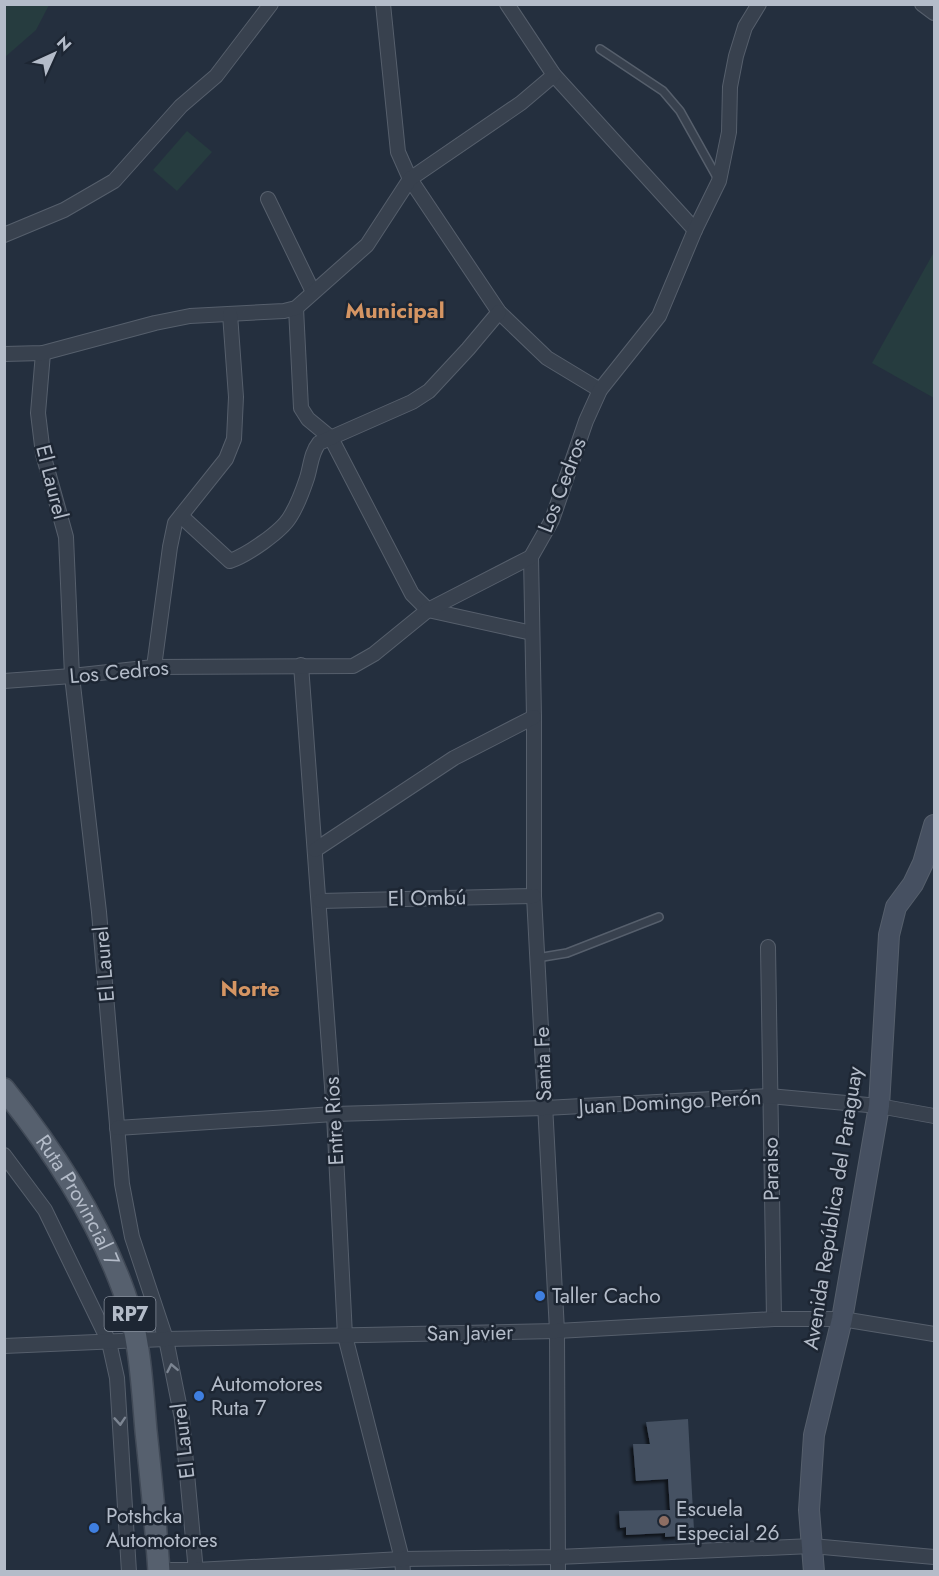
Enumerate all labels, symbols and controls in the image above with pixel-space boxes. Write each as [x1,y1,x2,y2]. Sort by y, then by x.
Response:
north arrow [24,24,84,84]
text: N [52,31,77,56]
district label: Municipal [345,294,445,326]
street label: Los Cedros [530,433,594,537]
street label: El Laurel [28,442,76,522]
street label: Los Cedros [68,653,170,691]
street label: El Ombú [387,882,467,914]
street label: El Laurel [86,925,122,1003]
district label: Norte [220,972,280,1004]
street label: Santa Fe [527,1026,559,1102]
street label: Avenida República del Paraguay [796,1064,870,1352]
street label: Entre Ríos [317,1076,351,1166]
street label: Juan Domingo Perón [575,1082,762,1122]
street label: Ruta Provincial 7 [28,1129,127,1271]
street label: Paraiso [755,1137,787,1201]
place label: Taller Cacho [552,1281,661,1311]
marker: Taller Cacho [533,1289,547,1303]
road number: RP7 [104,1297,156,1331]
street label: San Javier [426,1317,514,1349]
one-way arrow [166,1363,179,1373]
place label: Automotores Ruta 7 [211,1369,323,1423]
marker: Automotores Ruta 7 [192,1389,206,1403]
street label: El Laurel [163,1402,203,1480]
one-way arrow [113,1416,126,1425]
place label: Escuela Especial 26 [676,1494,780,1548]
place label: Potshcka Automotores [106,1501,218,1555]
marker: Escuela Especial 26 [657,1514,671,1528]
marker: Potshcka Automotores [87,1521,101,1535]

